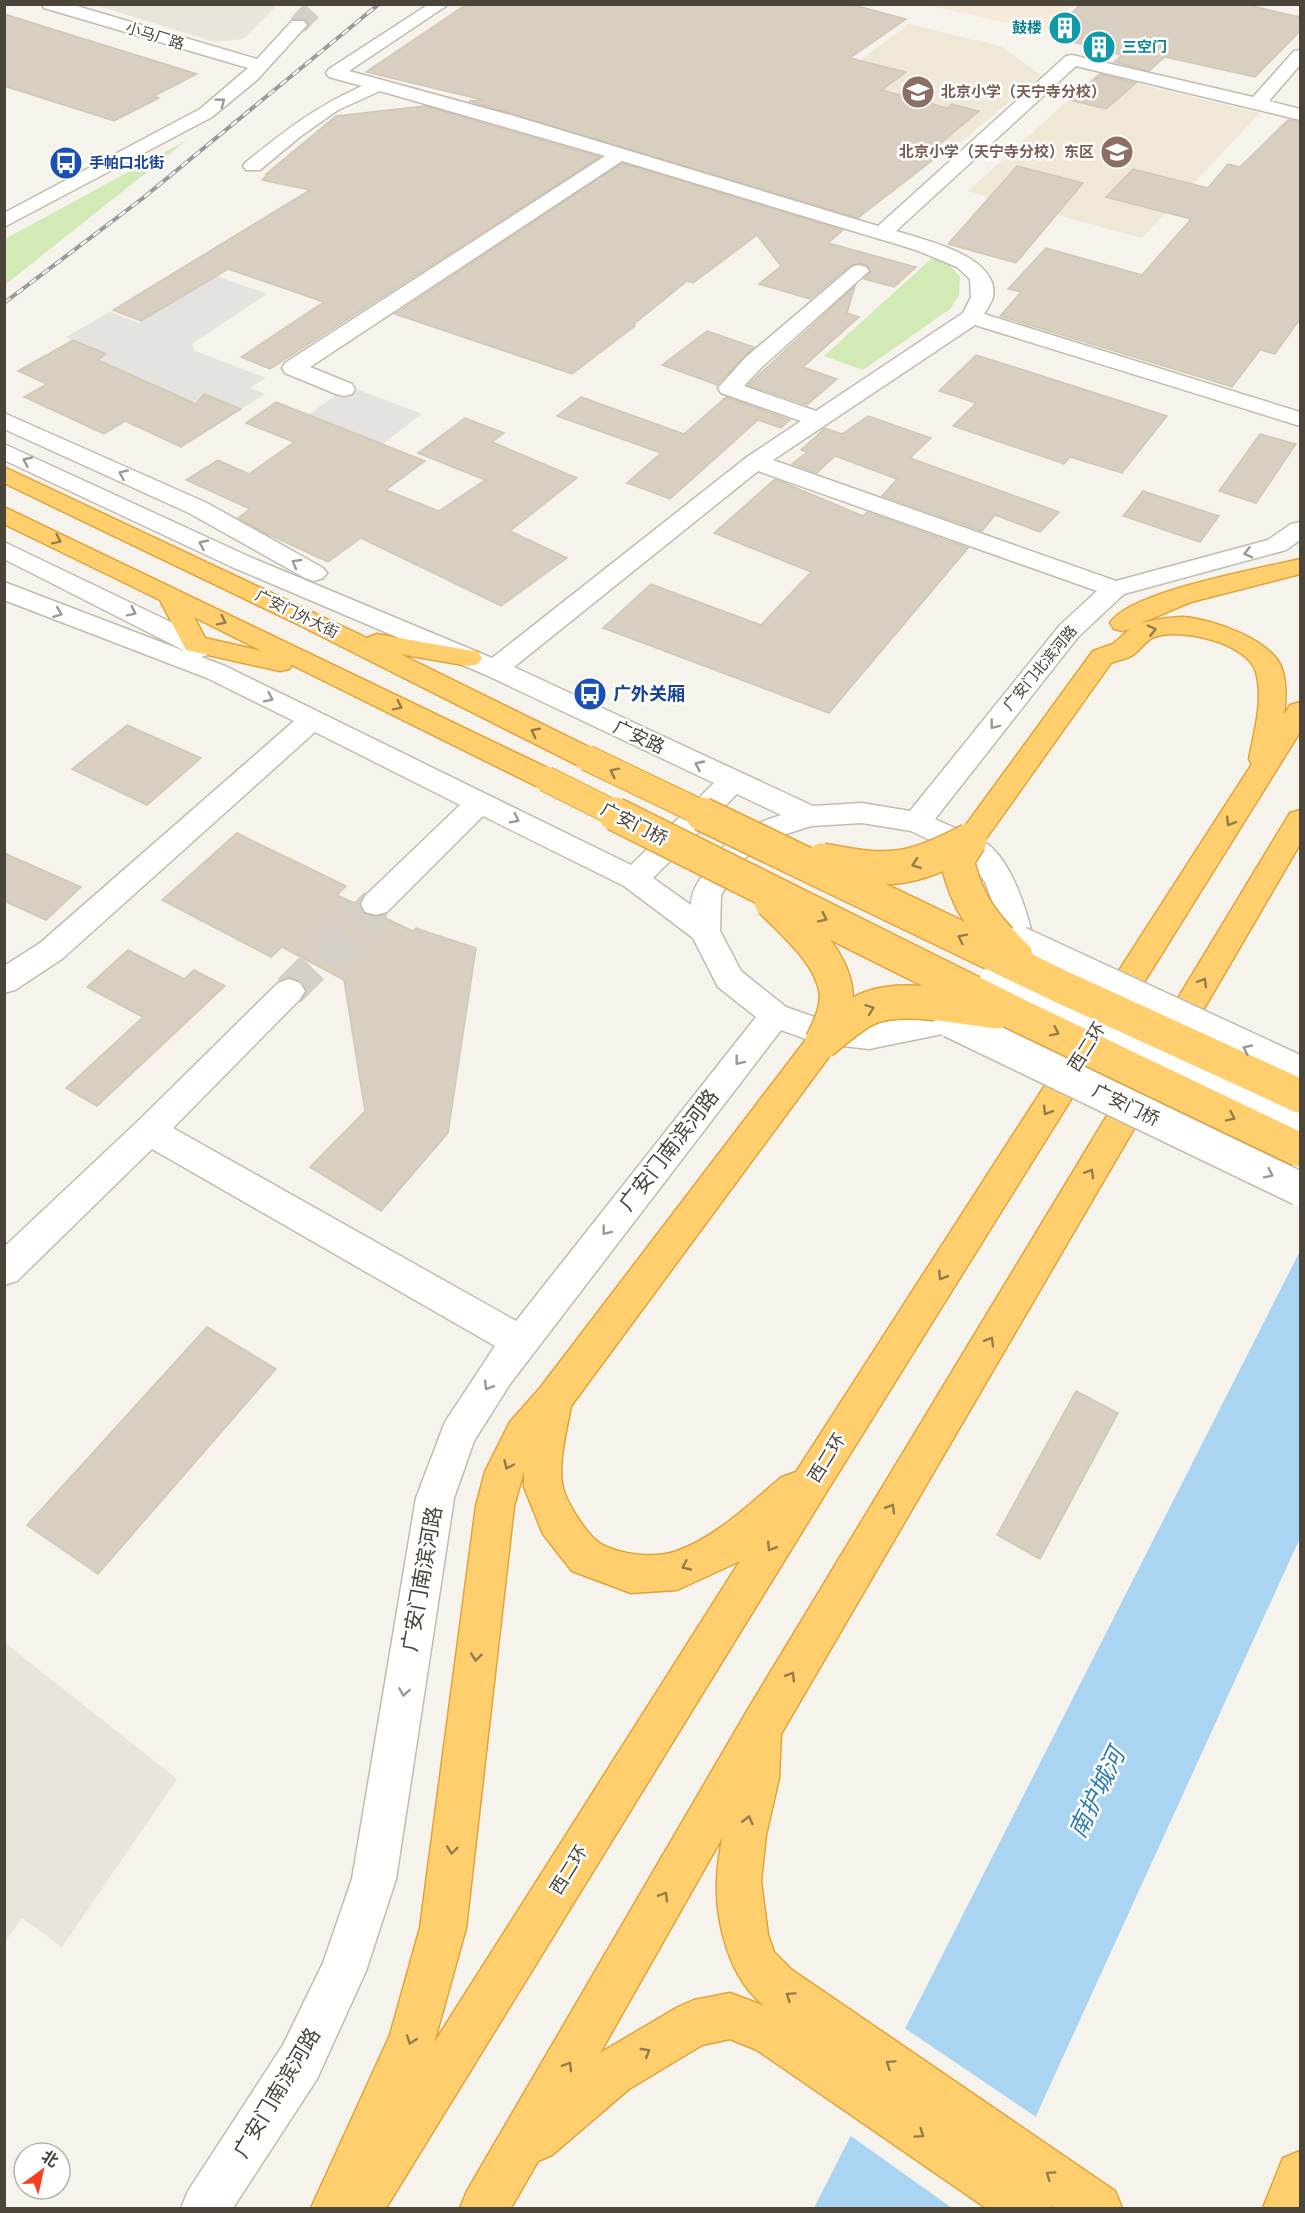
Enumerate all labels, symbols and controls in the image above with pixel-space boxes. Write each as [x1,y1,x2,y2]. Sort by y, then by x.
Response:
building icon: 鼓楼 [1047,10,1083,46]
street label: 小马厂路 [123,18,187,54]
place label: 鼓楼 [1012,18,1042,38]
building icon: 三空门 [1081,29,1117,65]
place label: 三空门 [1122,37,1167,57]
school or university icon: 北京小学（天宁寺分校） [900,74,936,110]
place label: 北京小学（天宁寺分校） [941,82,1106,102]
one-way arrow [215,98,226,109]
school or university icon: 北京小学（天宁寺分校）东区 [1099,134,1135,170]
place label: 北京小学（天宁寺分校）东区 [899,142,1094,162]
bus stop icon: 手帕口北街 [48,145,84,181]
place label: 手帕口北街 [89,153,164,173]
one-way arrow [22,457,33,469]
one-way arrow [119,469,130,481]
one-way arrow [51,533,62,544]
one-way arrow [199,540,210,552]
one-way arrow [1243,545,1253,558]
one-way arrow [292,559,303,570]
street label: 广安门外大街 [252,585,342,643]
one-way arrow [126,605,137,617]
one-way arrow [52,606,63,618]
one-way arrow [216,613,227,625]
street label: 广安门北滨河路 [999,621,1081,715]
one-way arrow [1147,624,1157,637]
bus stop icon: 广外关厢 [572,676,608,712]
place label: 广外关厢 [613,682,685,706]
one-way arrow [262,691,273,703]
one-way arrow [391,699,402,711]
street label: 广安路 [609,715,669,759]
one-way arrow [990,718,1001,729]
one-way arrow [530,728,541,739]
one-way arrow [694,760,705,772]
one-way arrow [610,767,621,779]
street label: 广安门桥 [596,797,672,851]
one-way arrow [508,812,519,823]
one-way arrow [1226,816,1237,827]
one-way arrow [911,856,922,869]
one-way arrow [817,911,828,923]
one-way arrow [958,934,969,946]
one-way arrow [1196,978,1208,988]
one-way arrow [863,1004,874,1016]
street label: 西二环 [1063,1018,1111,1076]
one-way arrow [1048,1025,1059,1037]
one-way arrow [1243,1044,1254,1056]
one-way arrow [735,1054,746,1065]
street label: 广安门桥 [1088,1078,1164,1132]
street label: 广安门南滨河路 [613,1083,725,1217]
one-way arrow [1042,1105,1054,1115]
one-way arrow [1224,1109,1235,1121]
one-way arrow [1262,1166,1273,1178]
one-way arrow [1083,1169,1094,1179]
one-way arrow [603,1225,614,1236]
one-way arrow [938,1270,950,1280]
one-way arrow [983,1337,995,1347]
one-way arrow [483,1380,495,1390]
street label: 西二环 [803,1429,851,1487]
one-way arrow [504,1458,516,1469]
street label: 广安门南滨河路 [395,1504,449,1654]
one-way arrow [884,1504,895,1514]
one-way arrow [766,1541,778,1551]
one-way arrow [682,1559,693,1571]
one-way arrow [470,1652,483,1661]
one-way arrow [784,1672,796,1682]
one-way arrow [398,1688,410,1697]
water label: 南护城河 [1062,1739,1134,1843]
one-way arrow [741,1815,754,1825]
street label: 西二环 [545,1841,593,1899]
one-way arrow [447,1846,459,1855]
one-way arrow [657,1892,669,1902]
one-way arrow [786,1992,797,2003]
street label: 广安门南滨河路 [227,2023,327,2163]
one-way arrow [406,2034,419,2045]
one-way arrow [640,2047,650,2059]
one-way arrow [885,2060,896,2071]
one-way arrow [560,2062,572,2072]
one-way arrow [913,2127,924,2138]
north arrow [12,2141,72,2201]
text: 北 [37,2146,62,2173]
one-way arrow [1046,2171,1057,2182]

